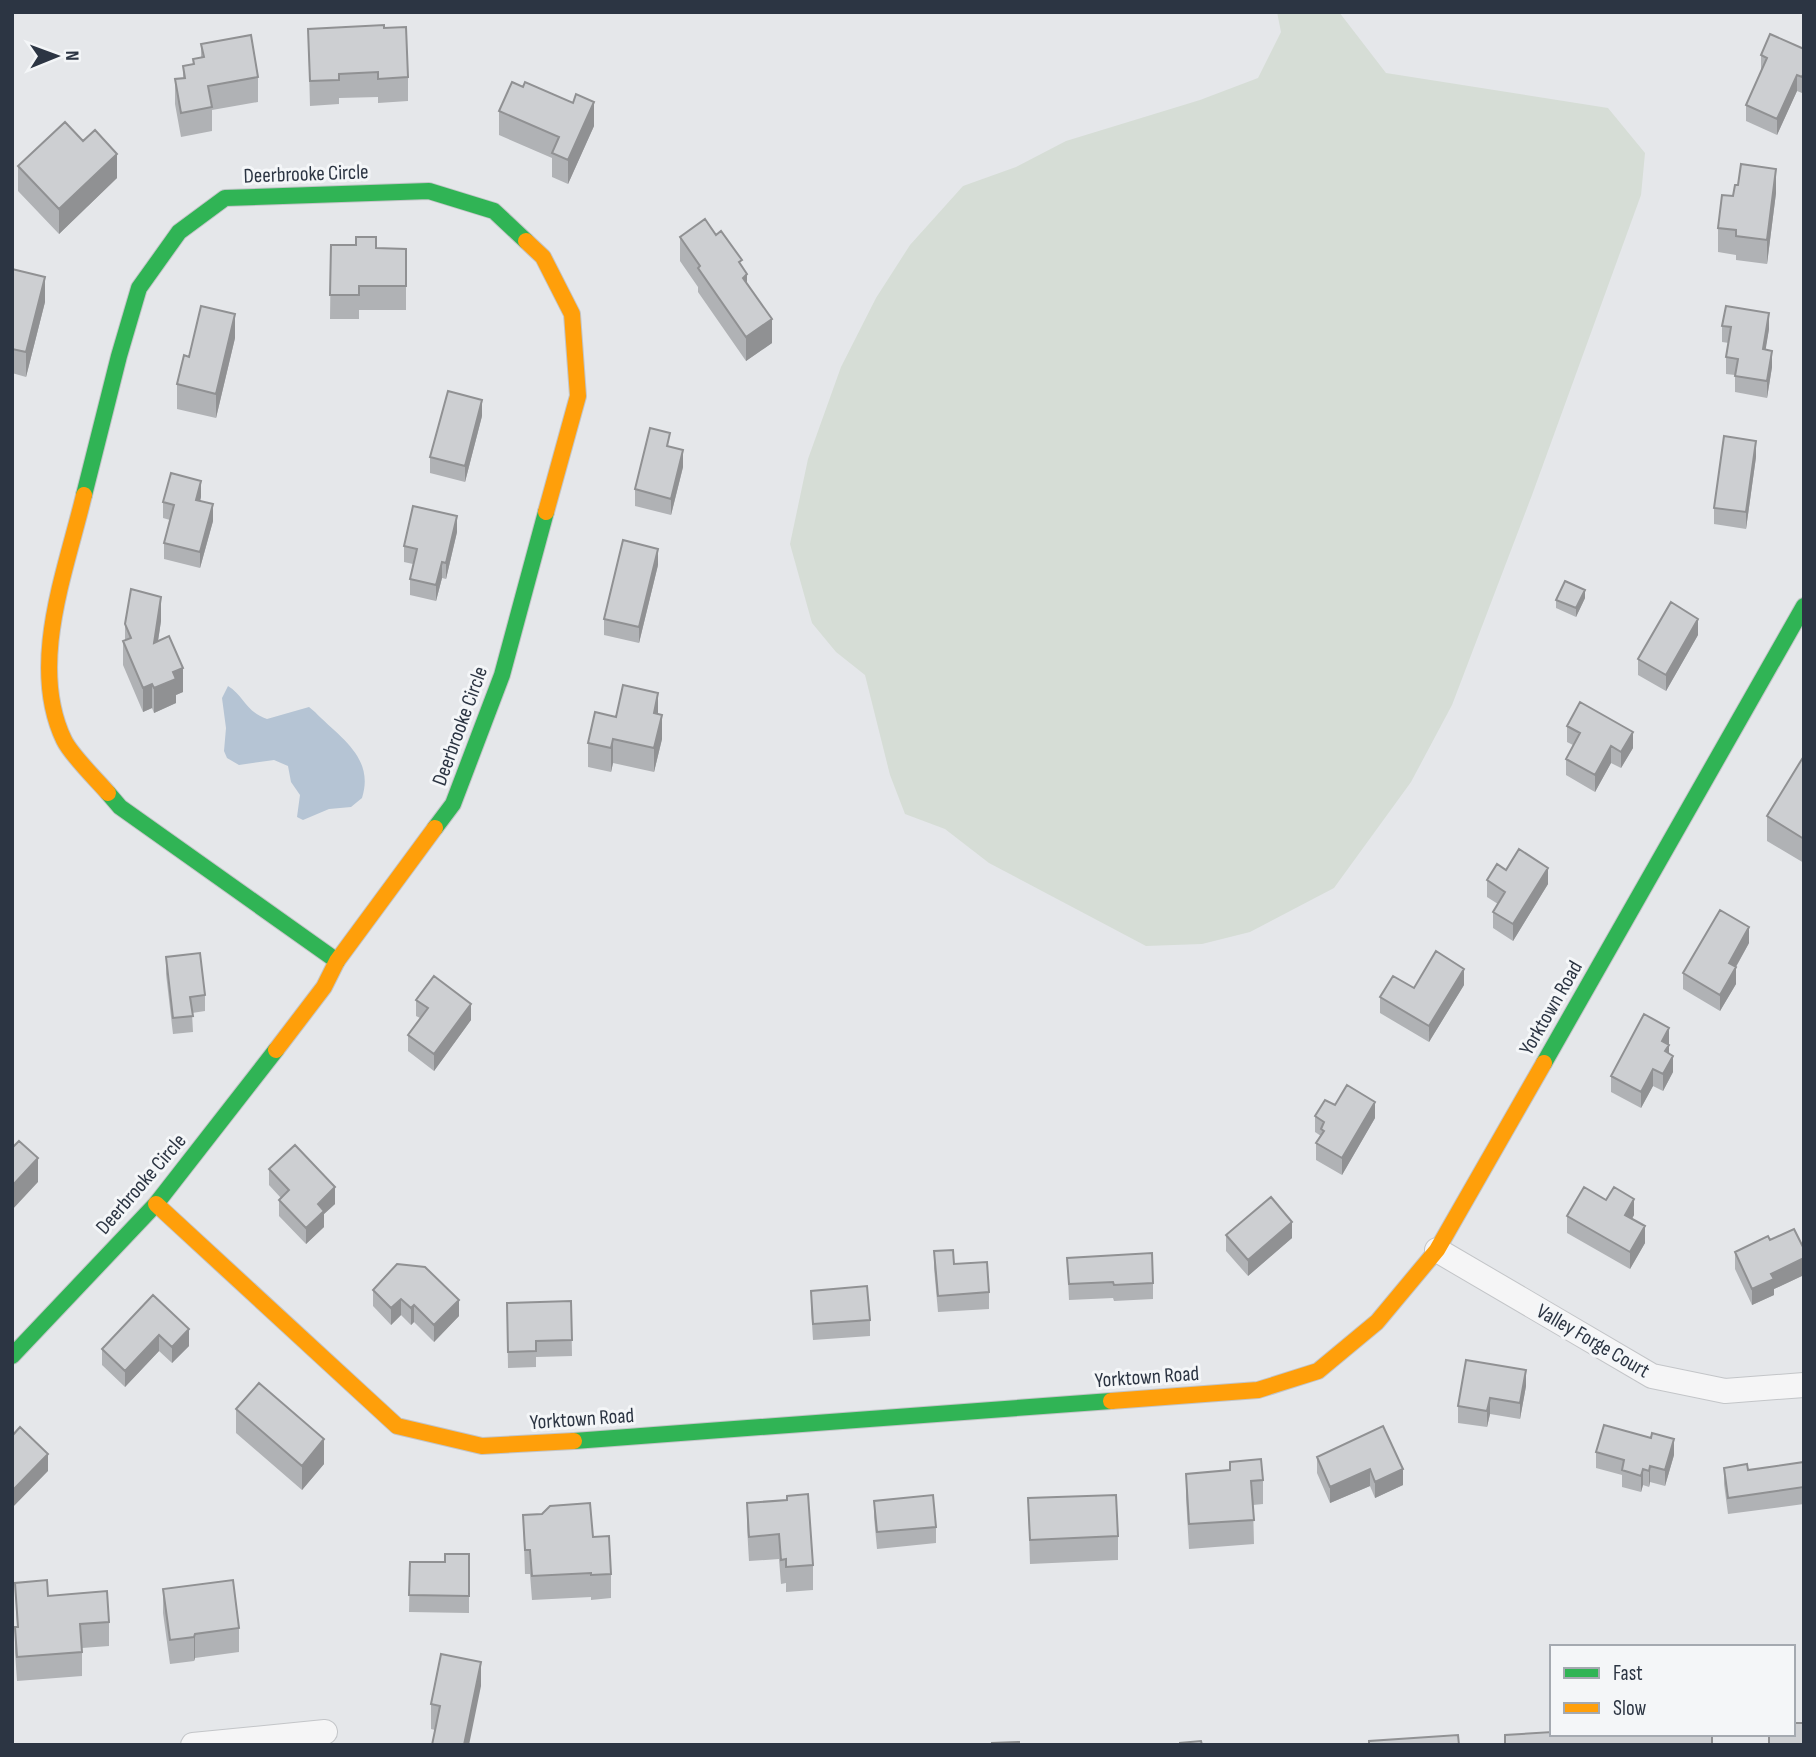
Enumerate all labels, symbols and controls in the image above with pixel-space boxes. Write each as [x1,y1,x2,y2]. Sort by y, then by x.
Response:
north arrow [21,21,91,91]
text: N [60,50,83,61]
street label: Deerbrooke Circle [243,159,369,189]
street label: Deerbrooke Circle [427,663,493,789]
street label: Yorktown Road [1514,957,1588,1059]
street label: Deerbrooke Circle [91,1129,191,1239]
street label: Valley Forge Court [1532,1299,1654,1383]
street label: Yorktown Road [1094,1361,1200,1393]
street label: Yorktown Road [529,1403,635,1435]
legend [1550,1645,1795,1736]
text: Fast [1613,1661,1643,1686]
text: Slow [1613,1696,1647,1721]

